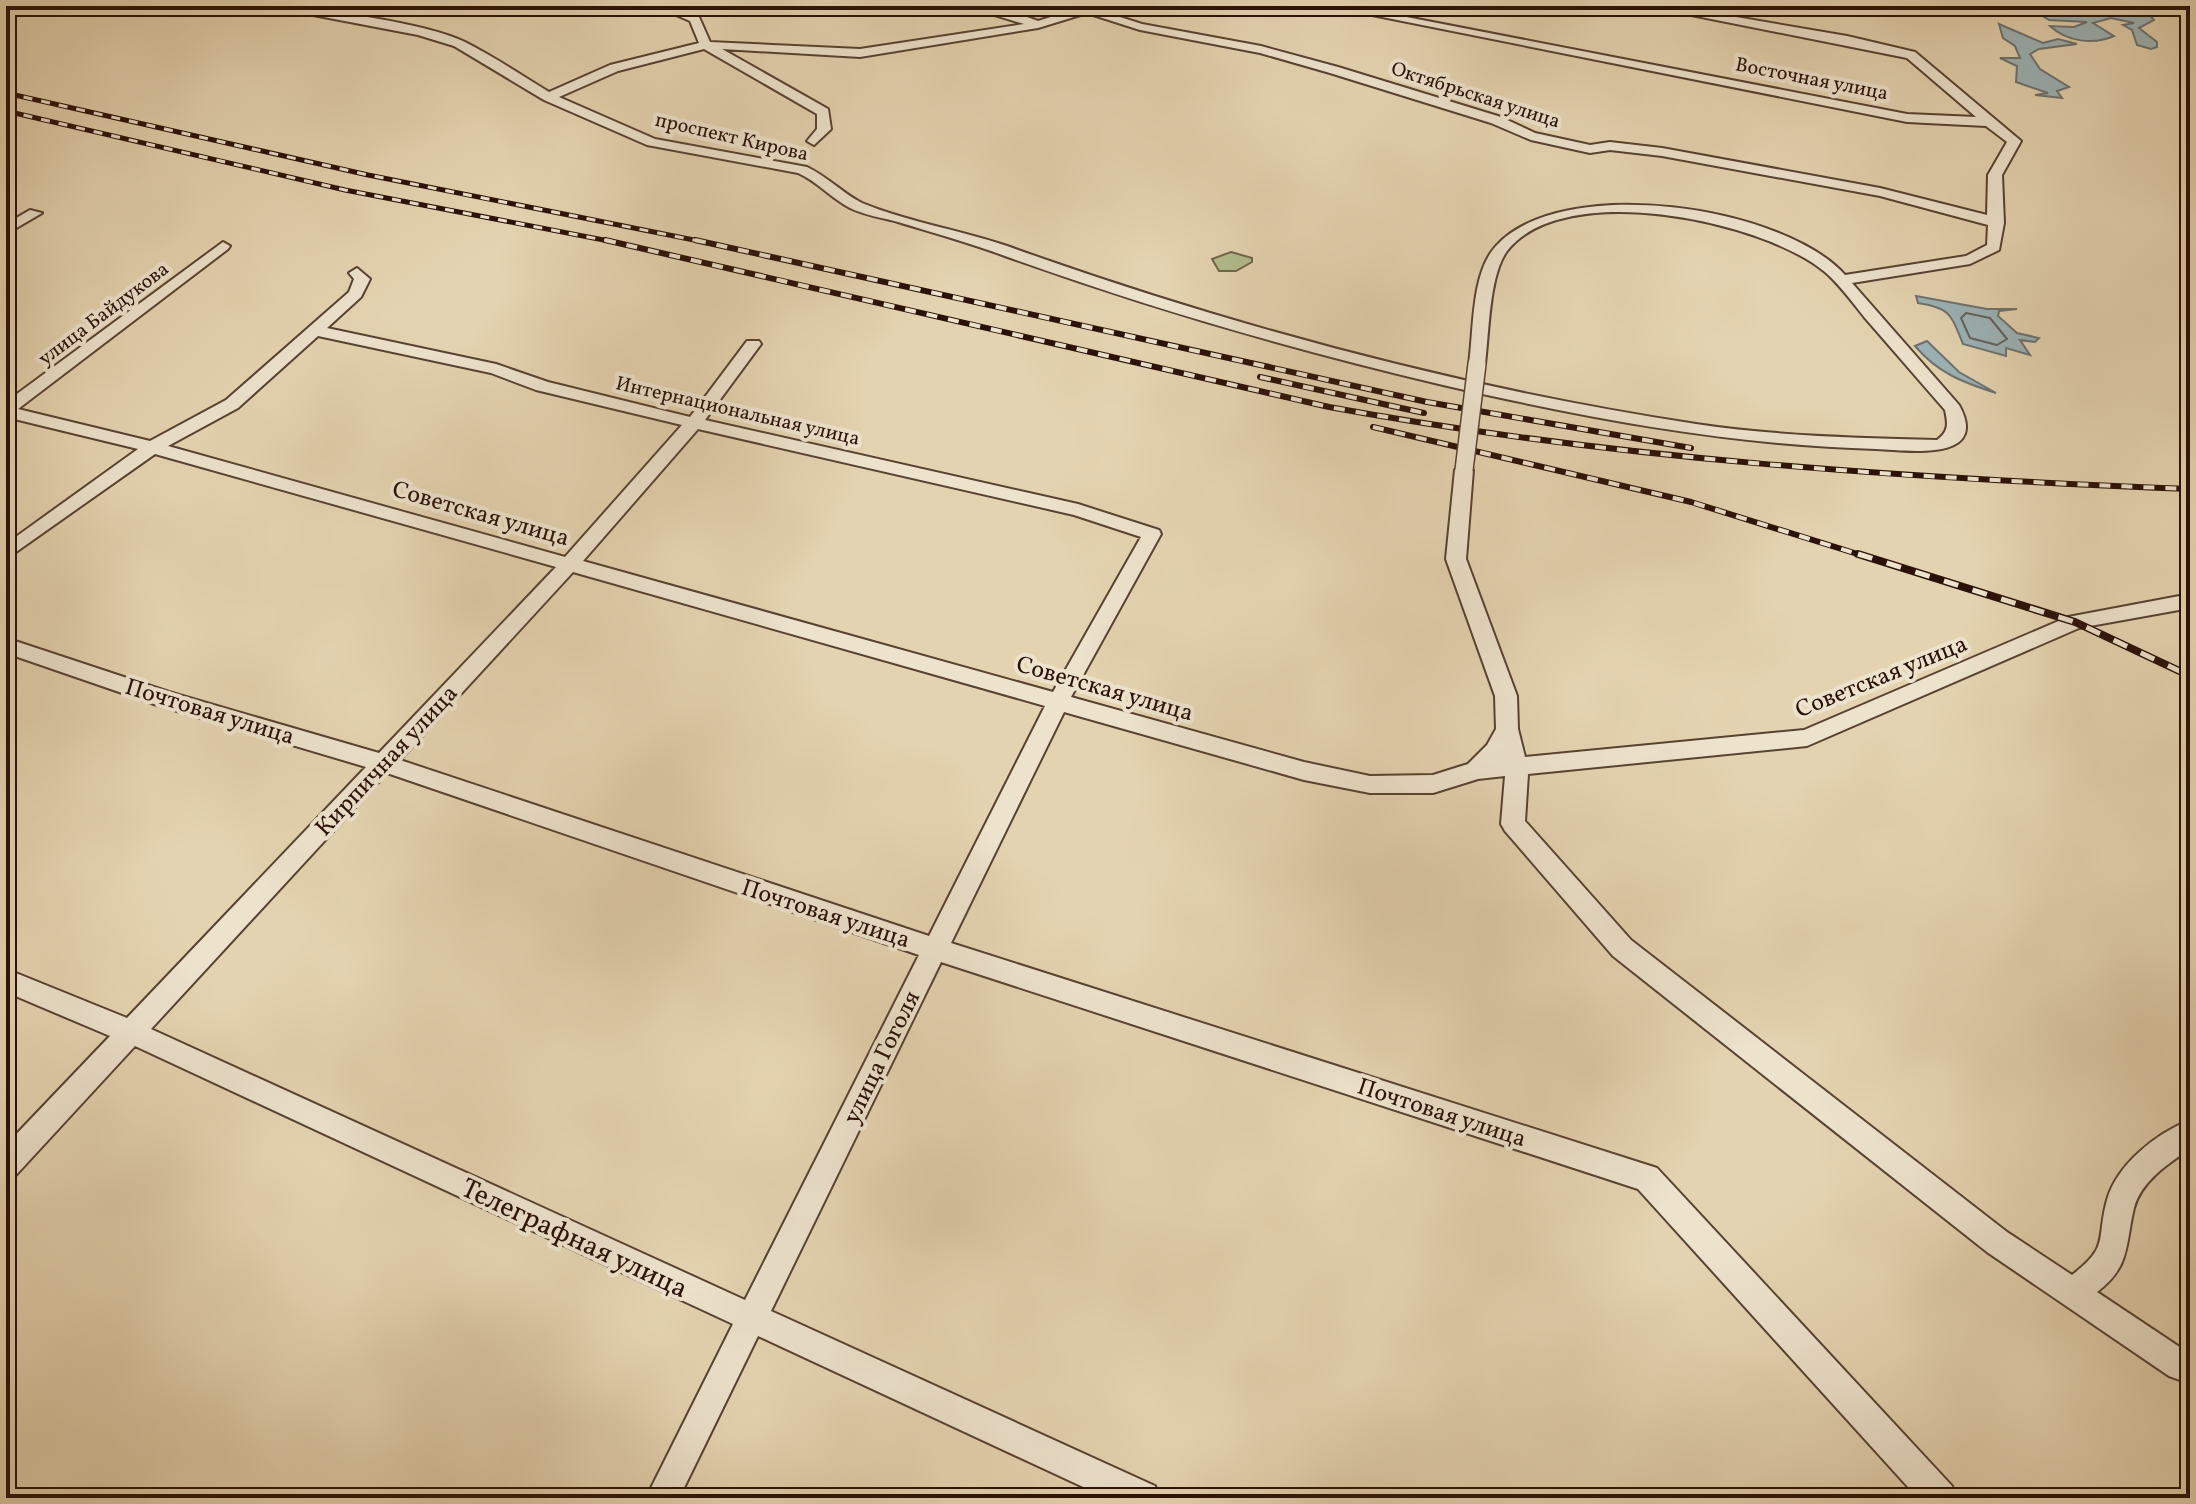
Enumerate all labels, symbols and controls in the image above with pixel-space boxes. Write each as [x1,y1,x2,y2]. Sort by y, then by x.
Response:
street label: Восточная улица [1733,51,1890,109]
street label: Октябрьская улица [1387,55,1564,137]
street label: проспект Кирова [652,107,811,169]
street label: улица Байдукова [33,256,175,373]
street label: Интернациональная улица [613,370,862,454]
street label: Советская улица [388,473,573,556]
street label: Советская улица [1791,628,1973,728]
street label: Советская улица [1012,648,1197,731]
street label: Почтовая улица [120,671,298,755]
street label: Кирпичная улица [308,678,467,845]
street label: Почтовая улица [737,872,914,958]
street label: улица Гоголя [836,985,930,1130]
street label: Почтовая улица [1353,1071,1530,1157]
street label: Телеграфная улица [454,1170,694,1309]

